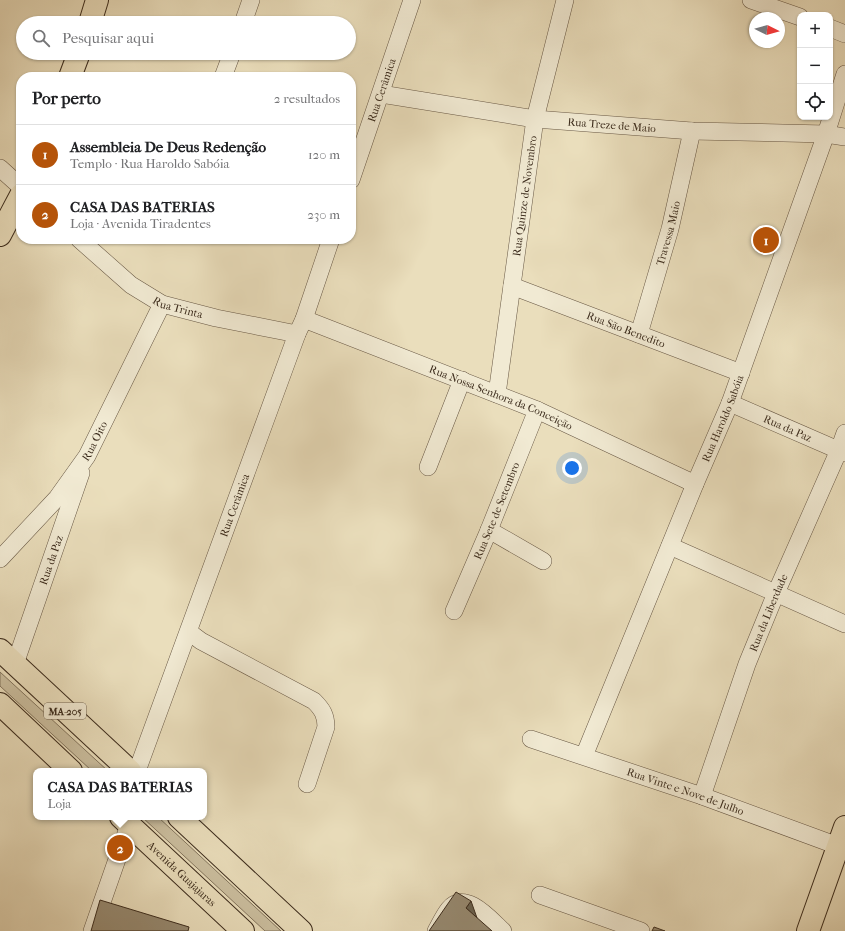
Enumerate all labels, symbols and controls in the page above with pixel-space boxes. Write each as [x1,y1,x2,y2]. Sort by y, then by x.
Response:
north arrow [749,12,785,48]
map controls [797,12,833,120]
button: + [797,12,833,48]
search box [16,16,356,60]
icon: search [30,27,52,49]
text: Pesquisar aqui [62,29,154,47]
button: − [797,48,833,84]
street label: Rua Cerâmica [365,56,399,124]
button: locate [797,84,833,120]
text: Por perto [32,88,101,108]
text: 2 resultados [274,91,340,106]
street label: Rua Treze de Maio [567,116,657,135]
street label: Rua Quinze de Novembro [510,134,540,257]
text: Assembleia De Deus Redenção [70,138,266,156]
text: 1 [43,147,47,162]
text: 120 m [308,147,340,162]
text: Templo · Rua Haroldo Sabóia [70,156,230,171]
text: CASA DAS BATERIAS [70,198,215,216]
street label: Travessa Maio [654,199,683,267]
text: 2 [42,207,48,222]
text: 230 m [307,207,340,222]
text: Loja · Avenida Tiradentes [70,216,211,231]
pin: 1 [753,225,779,255]
street label: Rua Trinta [150,294,205,322]
street label: Rua São Benedito [585,309,668,351]
street label: Rua Nossa Senhora da Conceição [427,363,575,433]
street label: Rua Haroldo Sabóia [699,372,747,464]
street label: Rua da Paz [761,412,814,445]
street label: Rua Oito [79,419,110,464]
your location [562,458,582,478]
street label: Rua Sete de Setembro [471,460,523,561]
street label: Rua Cerâmica [217,471,253,539]
street label: Rua da Paz [37,534,66,587]
street label: Rua da Liberdade [747,571,791,654]
road number: MA-205 [44,703,86,719]
street label: Rua Vinte e Nove de Julho [625,765,746,818]
popup [33,768,207,820]
text: CASA DAS BATERIAS [48,778,192,796]
text: Loja [48,796,71,811]
pin: 2 [107,833,133,863]
street label: Avenida Guajajaras [143,838,218,909]

